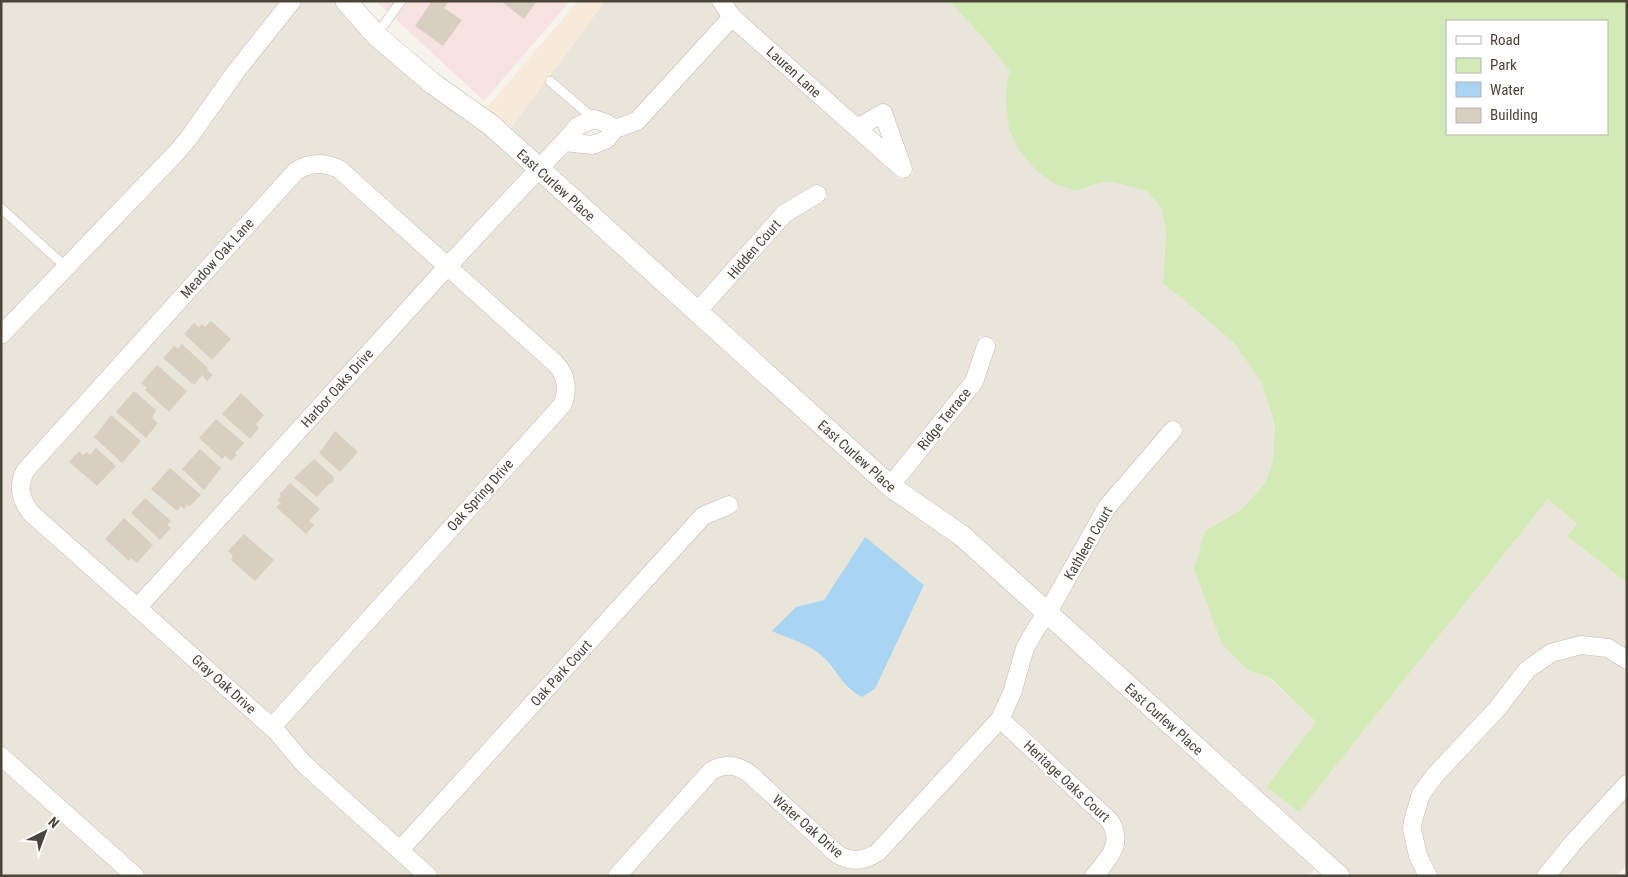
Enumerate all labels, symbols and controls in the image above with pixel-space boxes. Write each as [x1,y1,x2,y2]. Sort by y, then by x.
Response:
legend [1446,20,1608,135]
text: Road [1490,31,1520,49]
street label: Lauren Lane [764,43,825,101]
text: Park [1490,56,1517,74]
text: Water [1490,81,1525,99]
text: Building [1490,106,1538,124]
street label: East Curlew Place [514,146,599,224]
street label: Meadow Oak Lane [177,215,257,301]
street label: Hidden Court [724,216,784,282]
street label: Harbor Oaks Drive [298,345,377,431]
street label: Ridge Terrace [914,384,974,453]
street label: East Curlew Place [815,417,900,495]
street label: Oak Spring Drive [444,455,517,534]
street label: Kathleen Court [1061,503,1115,583]
street label: Oak Park Court [527,637,595,709]
street label: Gray Oak Drive [189,651,260,717]
street label: East Curlew Place [1122,680,1207,758]
street label: Heritage Oaks Court [1021,737,1113,825]
street label: Water Oak Drive [770,791,847,861]
north arrow [20,807,70,857]
text: N [45,814,62,831]

